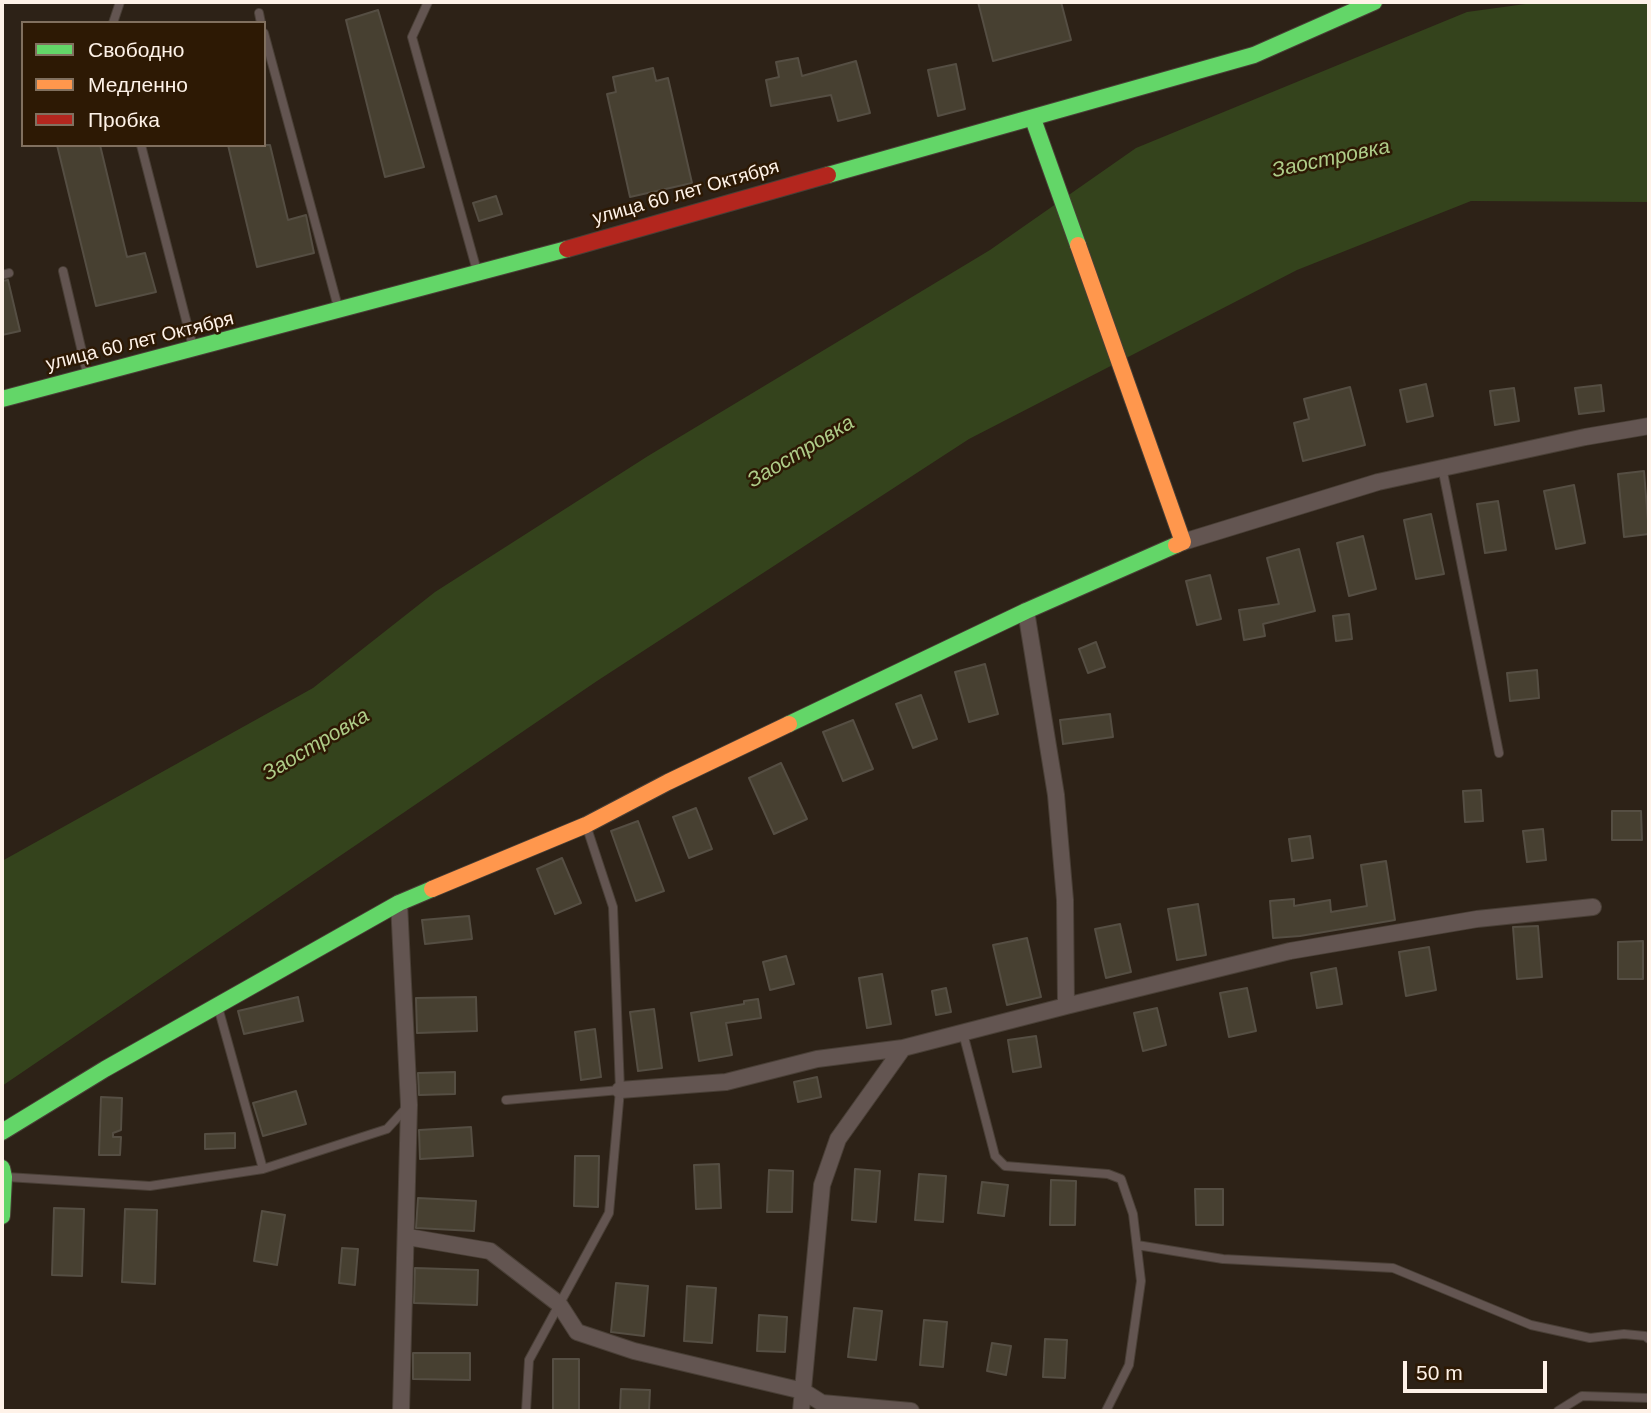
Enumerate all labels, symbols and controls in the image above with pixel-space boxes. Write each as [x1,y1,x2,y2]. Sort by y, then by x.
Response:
legend [21,21,266,147]
text: Свободно [88,38,185,61]
text: Медленно [88,73,188,96]
text: Пробка [88,108,160,131]
water label: Заостровка [1270,134,1392,184]
street label: улица 60 лет Октября [590,155,782,231]
street label: улица 60 лет Октября [44,308,236,376]
water label: Заостровка [743,410,859,494]
water label: Заостровка [258,703,374,787]
scale bar [1406,1346,1550,1390]
text: 50 m [1416,1361,1463,1384]

